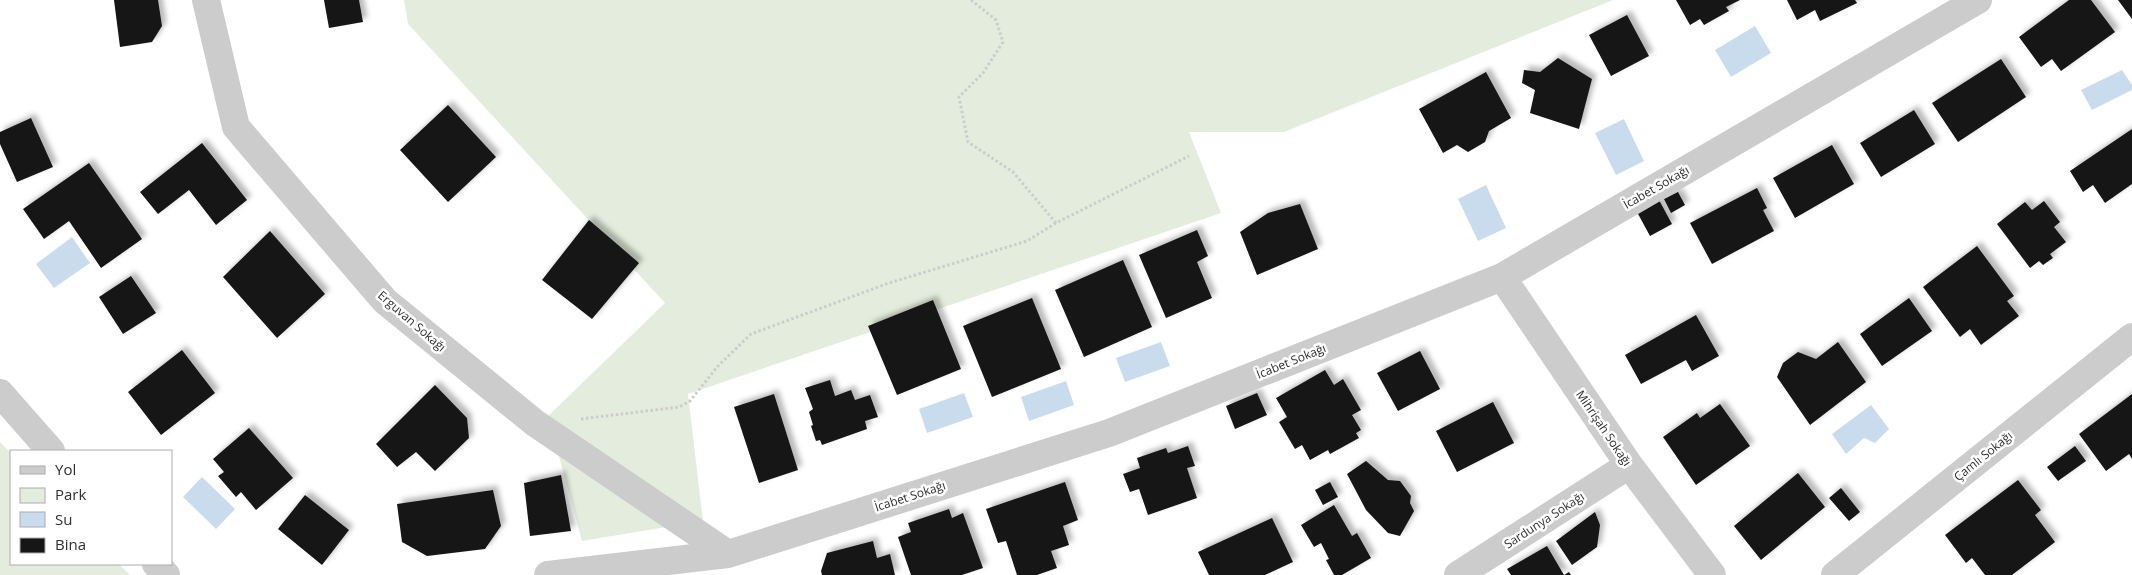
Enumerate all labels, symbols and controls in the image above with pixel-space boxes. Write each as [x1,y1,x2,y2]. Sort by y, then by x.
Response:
street label: İcabet Sokağı [1620,161,1692,213]
street label: Erguvan Sokağı [374,287,450,355]
street label: İcabet Sokağı [1254,339,1328,383]
street label: Mihrişah Sokağı [1572,387,1636,469]
street label: Çamlı Sokağı [1950,427,2016,485]
legend [10,450,172,565]
text: Yol [55,459,76,479]
street label: İcabet Sokağı [872,477,948,515]
text: Park [55,484,86,504]
street label: Sardunya Sokağı [1501,488,1587,552]
text: Su [55,509,72,529]
text: Bina [55,534,86,554]

